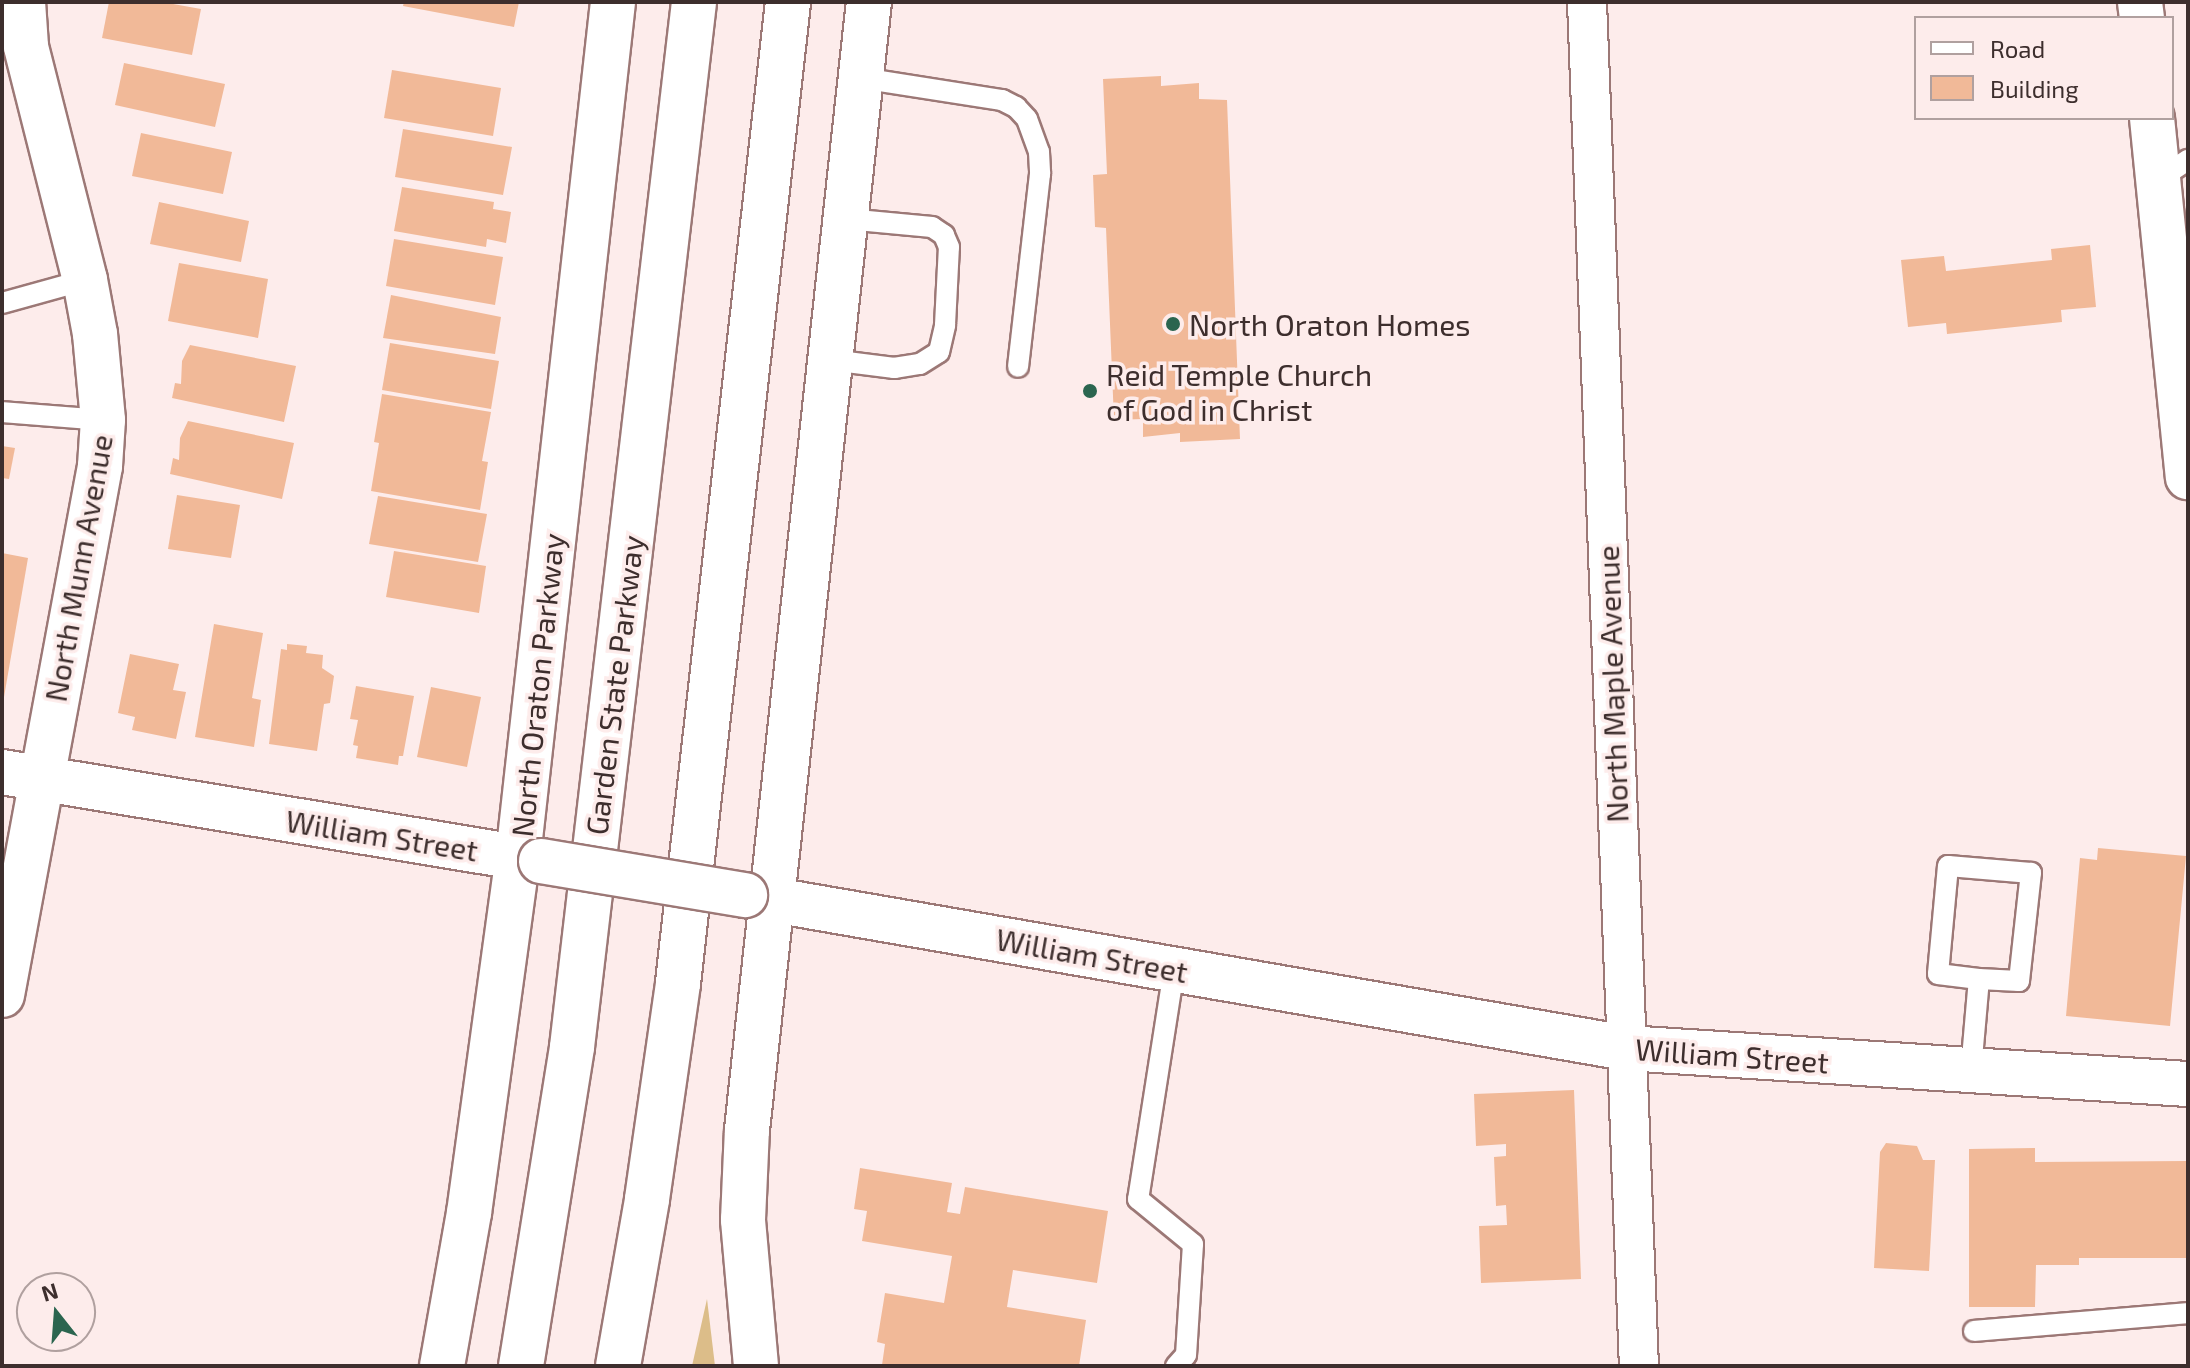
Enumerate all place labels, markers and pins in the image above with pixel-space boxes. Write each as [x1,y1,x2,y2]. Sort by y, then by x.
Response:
place label: North Oraton Homes [1189,306,1471,342]
marker: North Oraton Homes [1164,315,1182,333]
place label: Reid Temple Church of God in Christ [1106,356,1373,426]
marker: Reid Temple Church of God in Christ [1081,382,1099,400]

